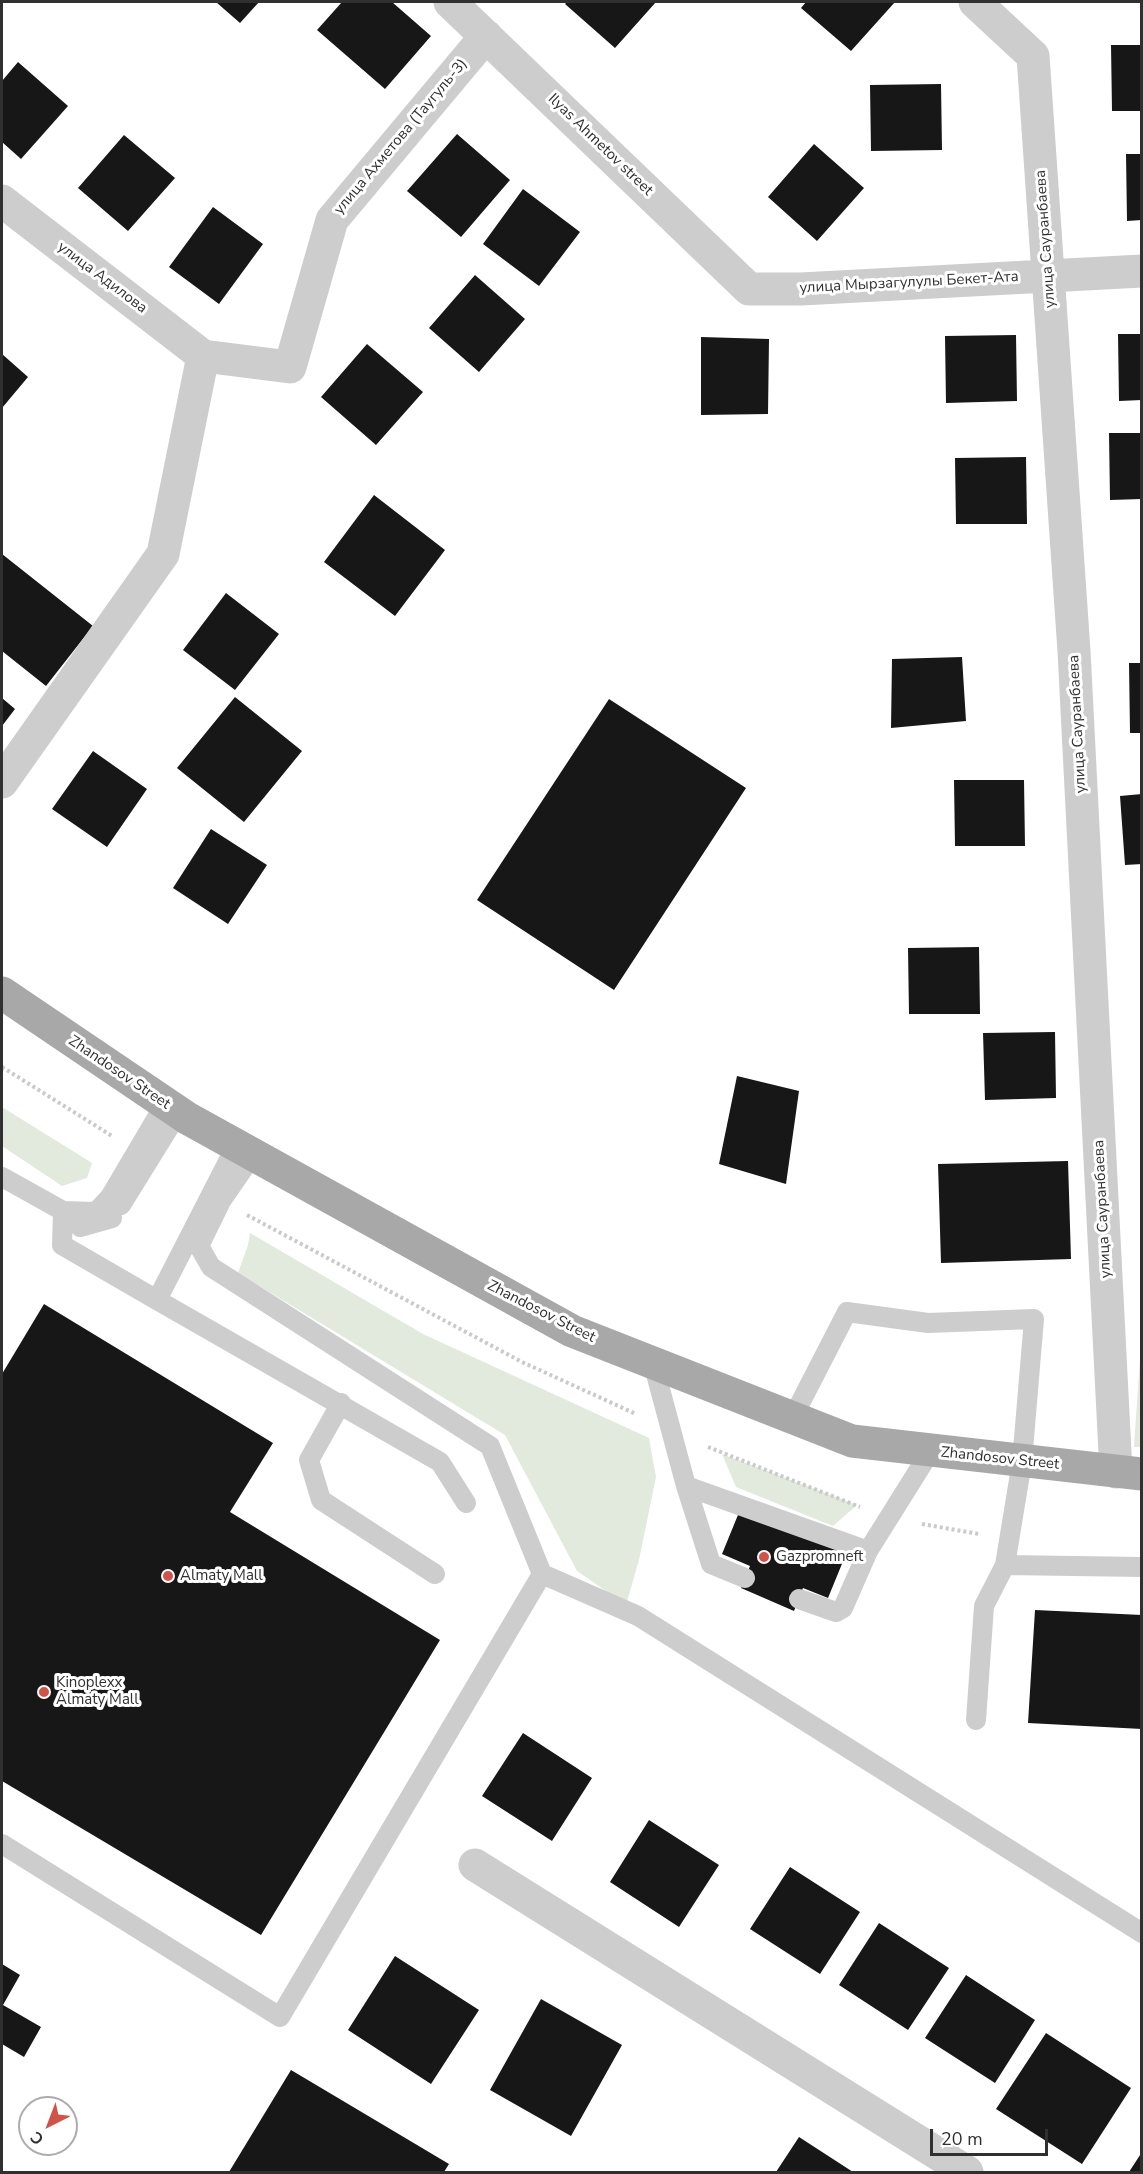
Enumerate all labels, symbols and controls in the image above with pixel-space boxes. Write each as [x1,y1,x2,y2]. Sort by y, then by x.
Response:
street label: улица Ахметова (Таугуль-3) [331,56,471,218]
street label: Ilyas Ahmetov street [544,90,656,200]
street label: улица Сауранбаева [1032,169,1060,309]
street label: улица Адилова [54,238,150,318]
street label: улица Мырзагулулы Бекет-Ата [799,268,1019,298]
street label: улица Сауранбаева [1065,654,1091,794]
street label: Zhandosov Street [65,1032,173,1114]
street label: улица Сауранбаева [1090,1139,1116,1279]
street label: Zhandosov Street [484,1277,598,1347]
street label: Zhandosov Street [940,1444,1060,1474]
place label: Gazpromneft [776,1548,863,1566]
marker: Gazpromneft [757,1550,771,1564]
place label: Almaty Mall [180,1567,263,1585]
marker: Almaty Mall [161,1569,175,1583]
place label: Kinoplexx Almaty Mall [56,1674,139,1709]
marker: Kinoplexx Almaty Mall [37,1685,51,1699]
north arrow [18,2096,78,2156]
scale bar [933,2117,1052,2155]
text: С [26,2126,49,2150]
text: 20 m [941,2127,983,2151]

